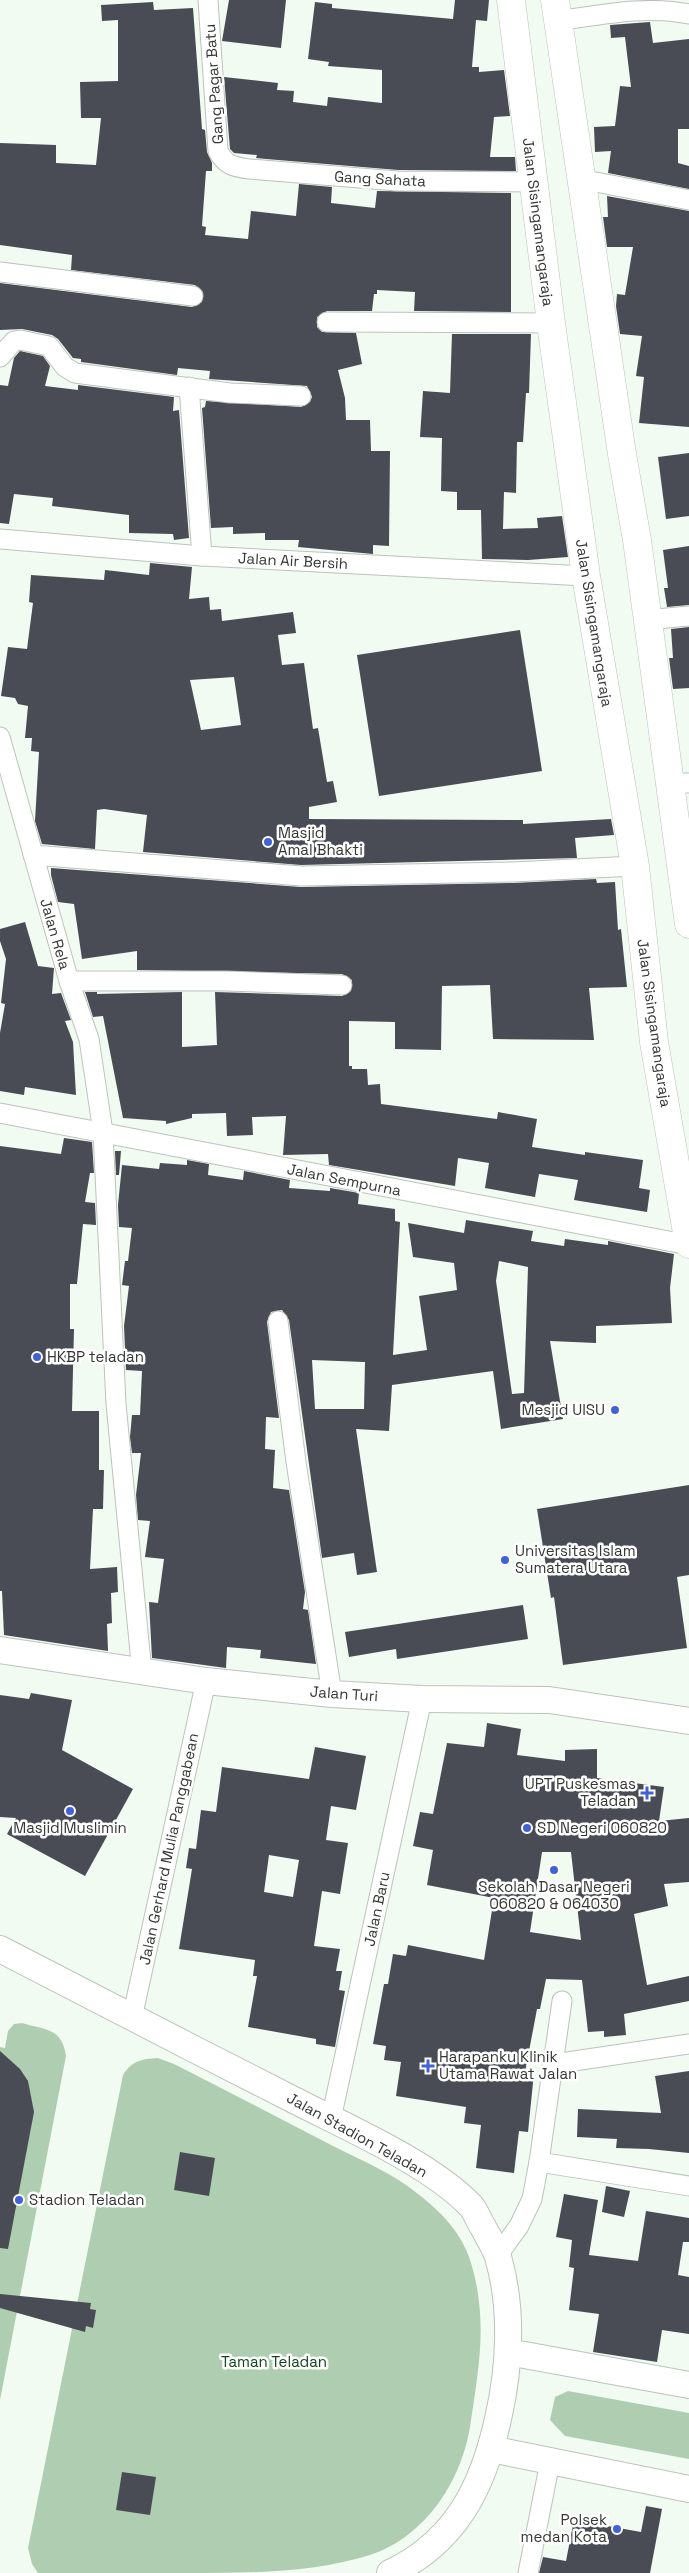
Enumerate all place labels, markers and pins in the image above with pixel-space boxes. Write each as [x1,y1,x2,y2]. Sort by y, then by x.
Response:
place label: Masjid Amal Bhakti [278,823,363,859]
marker: Masjid Amal Bhakti [262,836,274,848]
place label: HKBP teladan [47,1347,144,1366]
marker: HKBP teladan [31,1351,43,1363]
place label: Mesjid UISU [522,1400,605,1419]
marker: Mesjid UISU [609,1404,621,1416]
place label: Universitas Islam Sumatera Utara [515,1541,636,1577]
marker: Universitas Islam Sumatera Utara [499,1554,511,1566]
place label: UPT Puskesmas Teladan [525,1774,636,1810]
marker: UPT Puskesmas Teladan [640,1786,654,1800]
marker: Masjid Muslimin [64,1805,76,1817]
place label: Masjid Muslimin [13,1818,127,1837]
place label: SD Negeri 060820 [537,1818,667,1837]
marker: SD Negeri 060820 [521,1822,533,1834]
marker: Sekolah Dasar Negeri 060820 & 064030 [548,1864,560,1876]
place label: Sekolah Dasar Negeri 060820 & 064030 [478,1877,630,1913]
place label: Harapanku Klinik Utama Rawat Jalan [439,2047,577,2083]
marker: Harapanku Klinik Utama Rawat Jalan [421,2059,435,2073]
place label: Stadion Teladan [29,2190,145,2209]
marker: Stadion Teladan [13,2194,25,2206]
place label: Polsek medan Kota [521,2510,607,2546]
marker: Polsek medan Kota [611,2523,623,2535]

